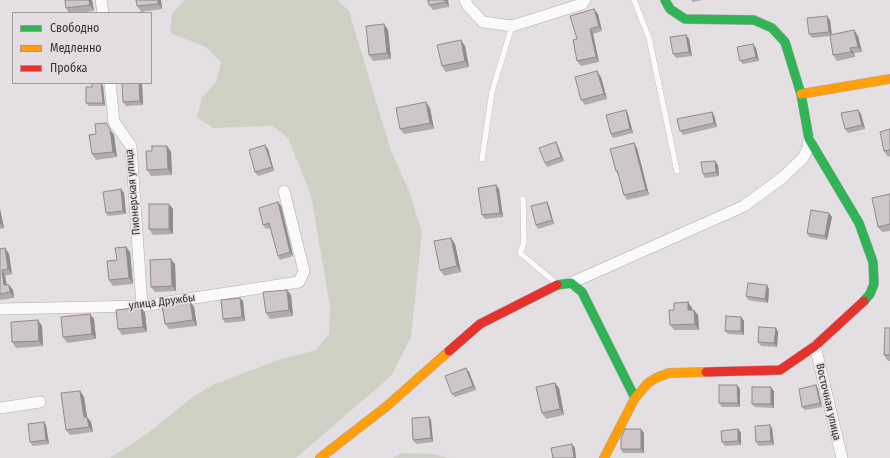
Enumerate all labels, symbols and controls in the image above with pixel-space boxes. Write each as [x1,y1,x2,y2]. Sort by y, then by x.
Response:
legend [12,12,152,84]
text: Свободно [50,21,99,35]
text: Медленно [50,41,102,55]
text: Пробка [50,61,88,75]
street label: Пионерская улица [123,149,143,235]
street label: улица Дружбы [128,291,196,313]
street label: Восточная улица [813,362,843,442]

